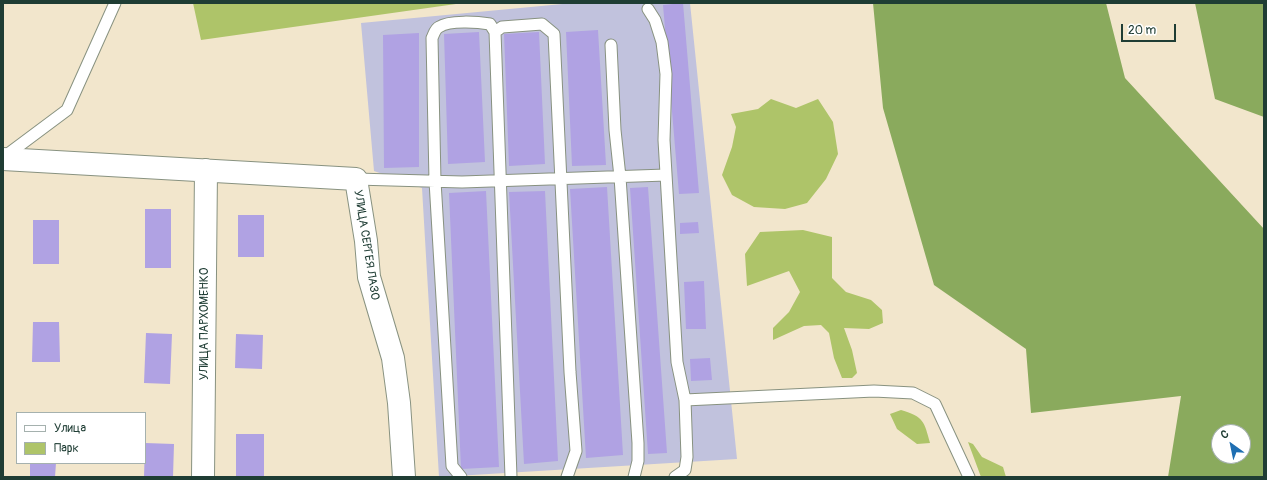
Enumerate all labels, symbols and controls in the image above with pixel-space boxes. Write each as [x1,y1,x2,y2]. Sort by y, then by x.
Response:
scale bar [1123,16,1178,42]
text: 20 m [1128,23,1156,38]
street label: УЛИЦА СЕРГЕЯ ЛАЗО [350,189,382,301]
street label: УЛИЦА ПАРХОМЕНКО [198,268,212,380]
legend [16,412,146,464]
text: Улица [54,421,86,436]
north arrow [1211,424,1251,464]
text: С [1218,427,1231,442]
text: Парк [54,441,79,456]

